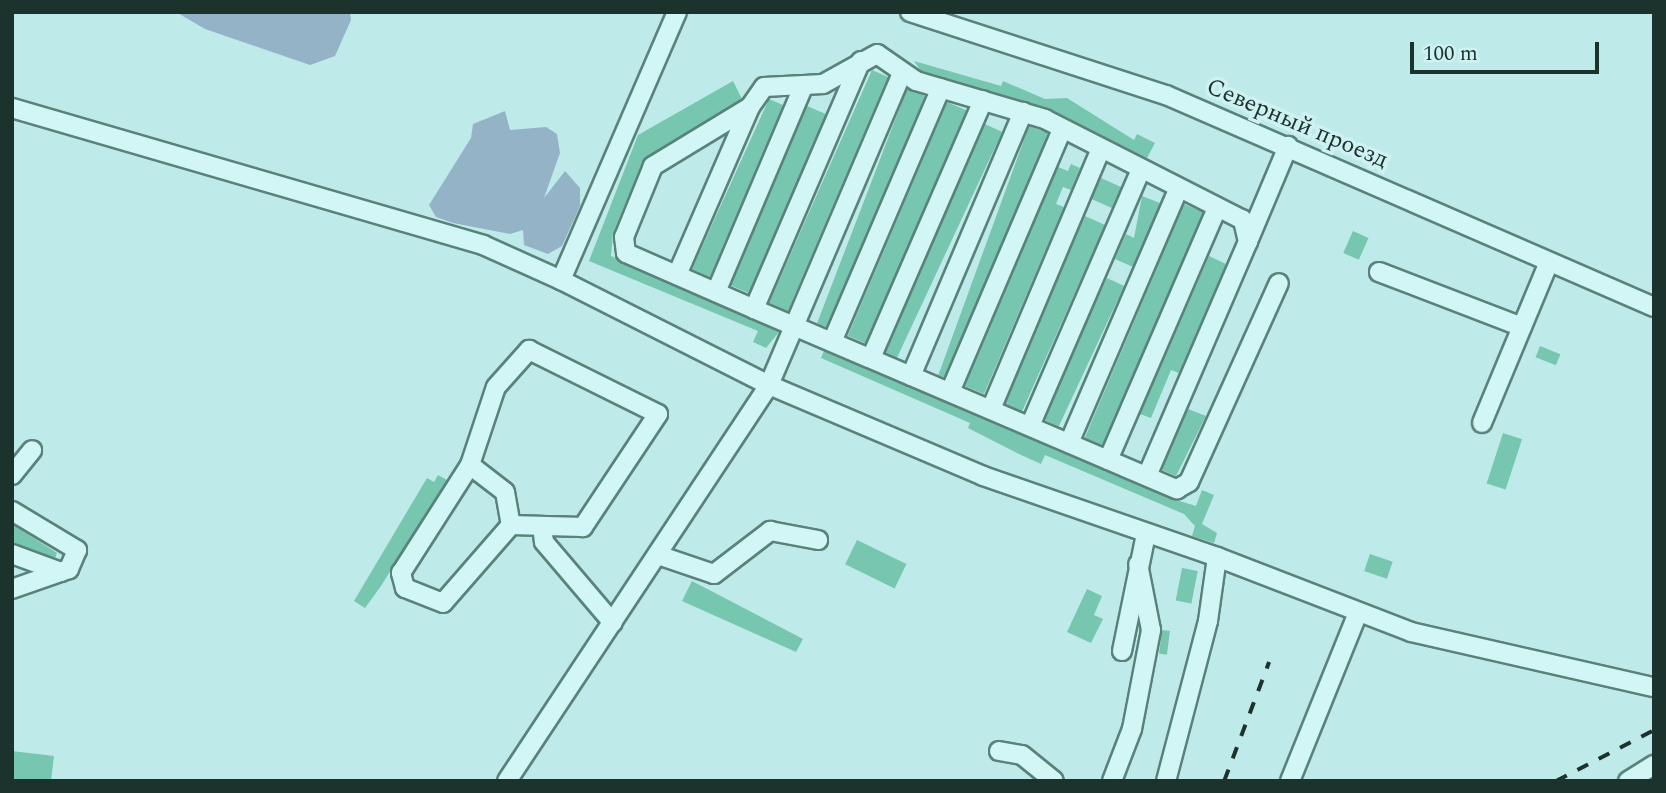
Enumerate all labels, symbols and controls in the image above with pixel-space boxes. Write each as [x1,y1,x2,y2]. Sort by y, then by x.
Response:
scale bar [1414,28,1603,72]
text: 100 m [1423,38,1478,70]
street label: Северный проезд [1202,73,1392,175]

